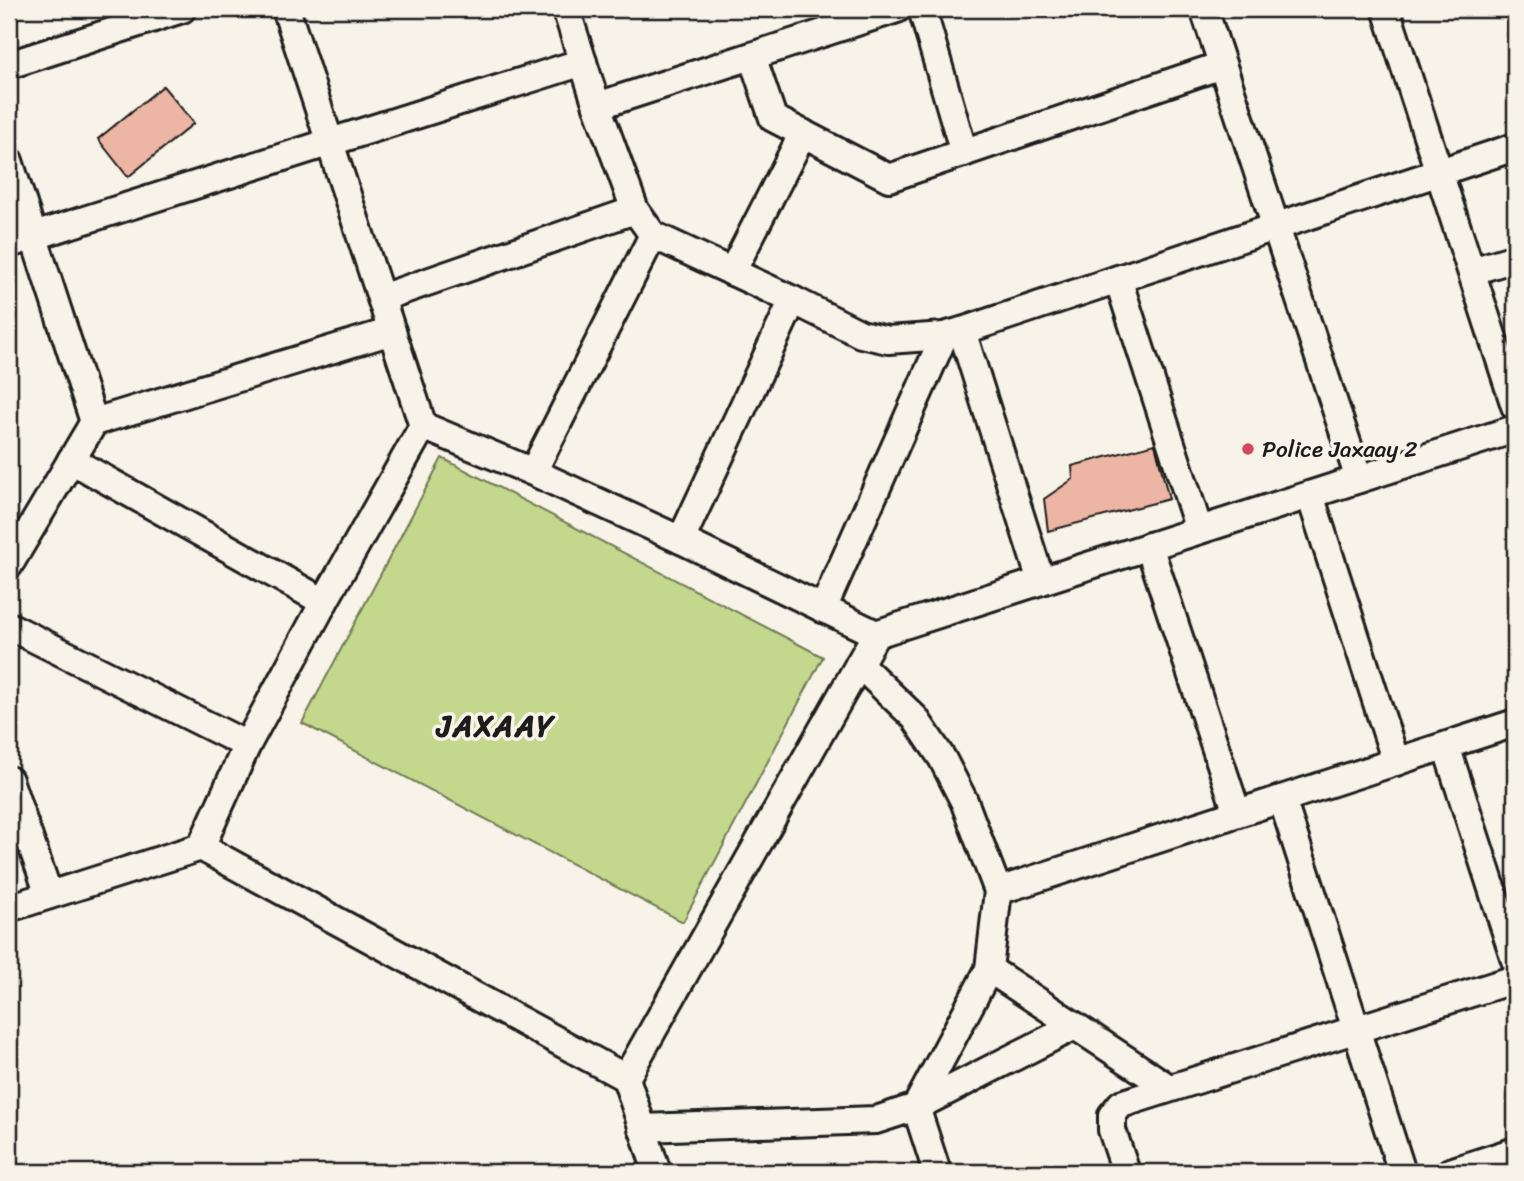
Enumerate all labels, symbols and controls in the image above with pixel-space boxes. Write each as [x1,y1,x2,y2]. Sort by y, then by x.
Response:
place label: Police Jaxaay 2 [1262,429,1417,470]
marker: Police Jaxaay 2 [1240,441,1256,457]
district label: JAXAAY [435,699,556,753]

